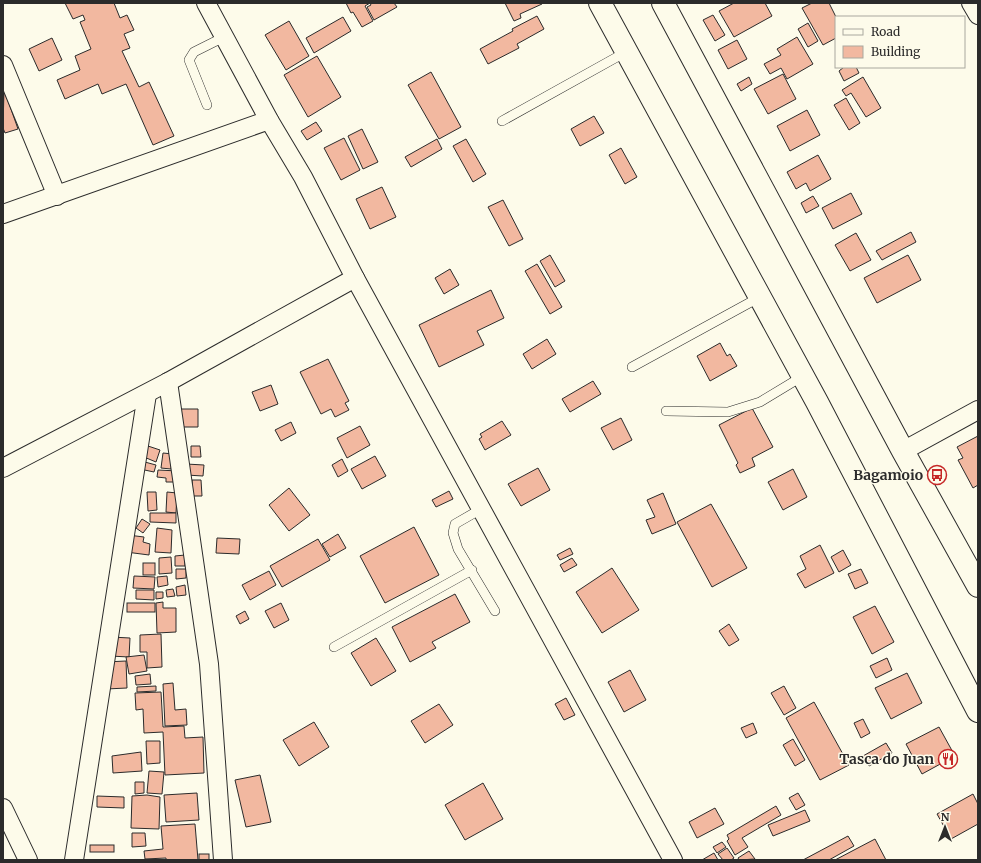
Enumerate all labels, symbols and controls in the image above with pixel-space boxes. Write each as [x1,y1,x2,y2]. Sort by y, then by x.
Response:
legend [835,16,965,68]
text: Road [871,24,900,39]
text: Building [871,44,921,59]
bus stop icon: Bagamoio [926,464,948,486]
place label: Bagamoio [853,466,923,484]
restaurant icon: Tasca do Juan [937,748,959,770]
place label: Tasca do Juan [839,750,934,768]
north arrow [925,807,965,847]
text: N [941,810,950,824]

